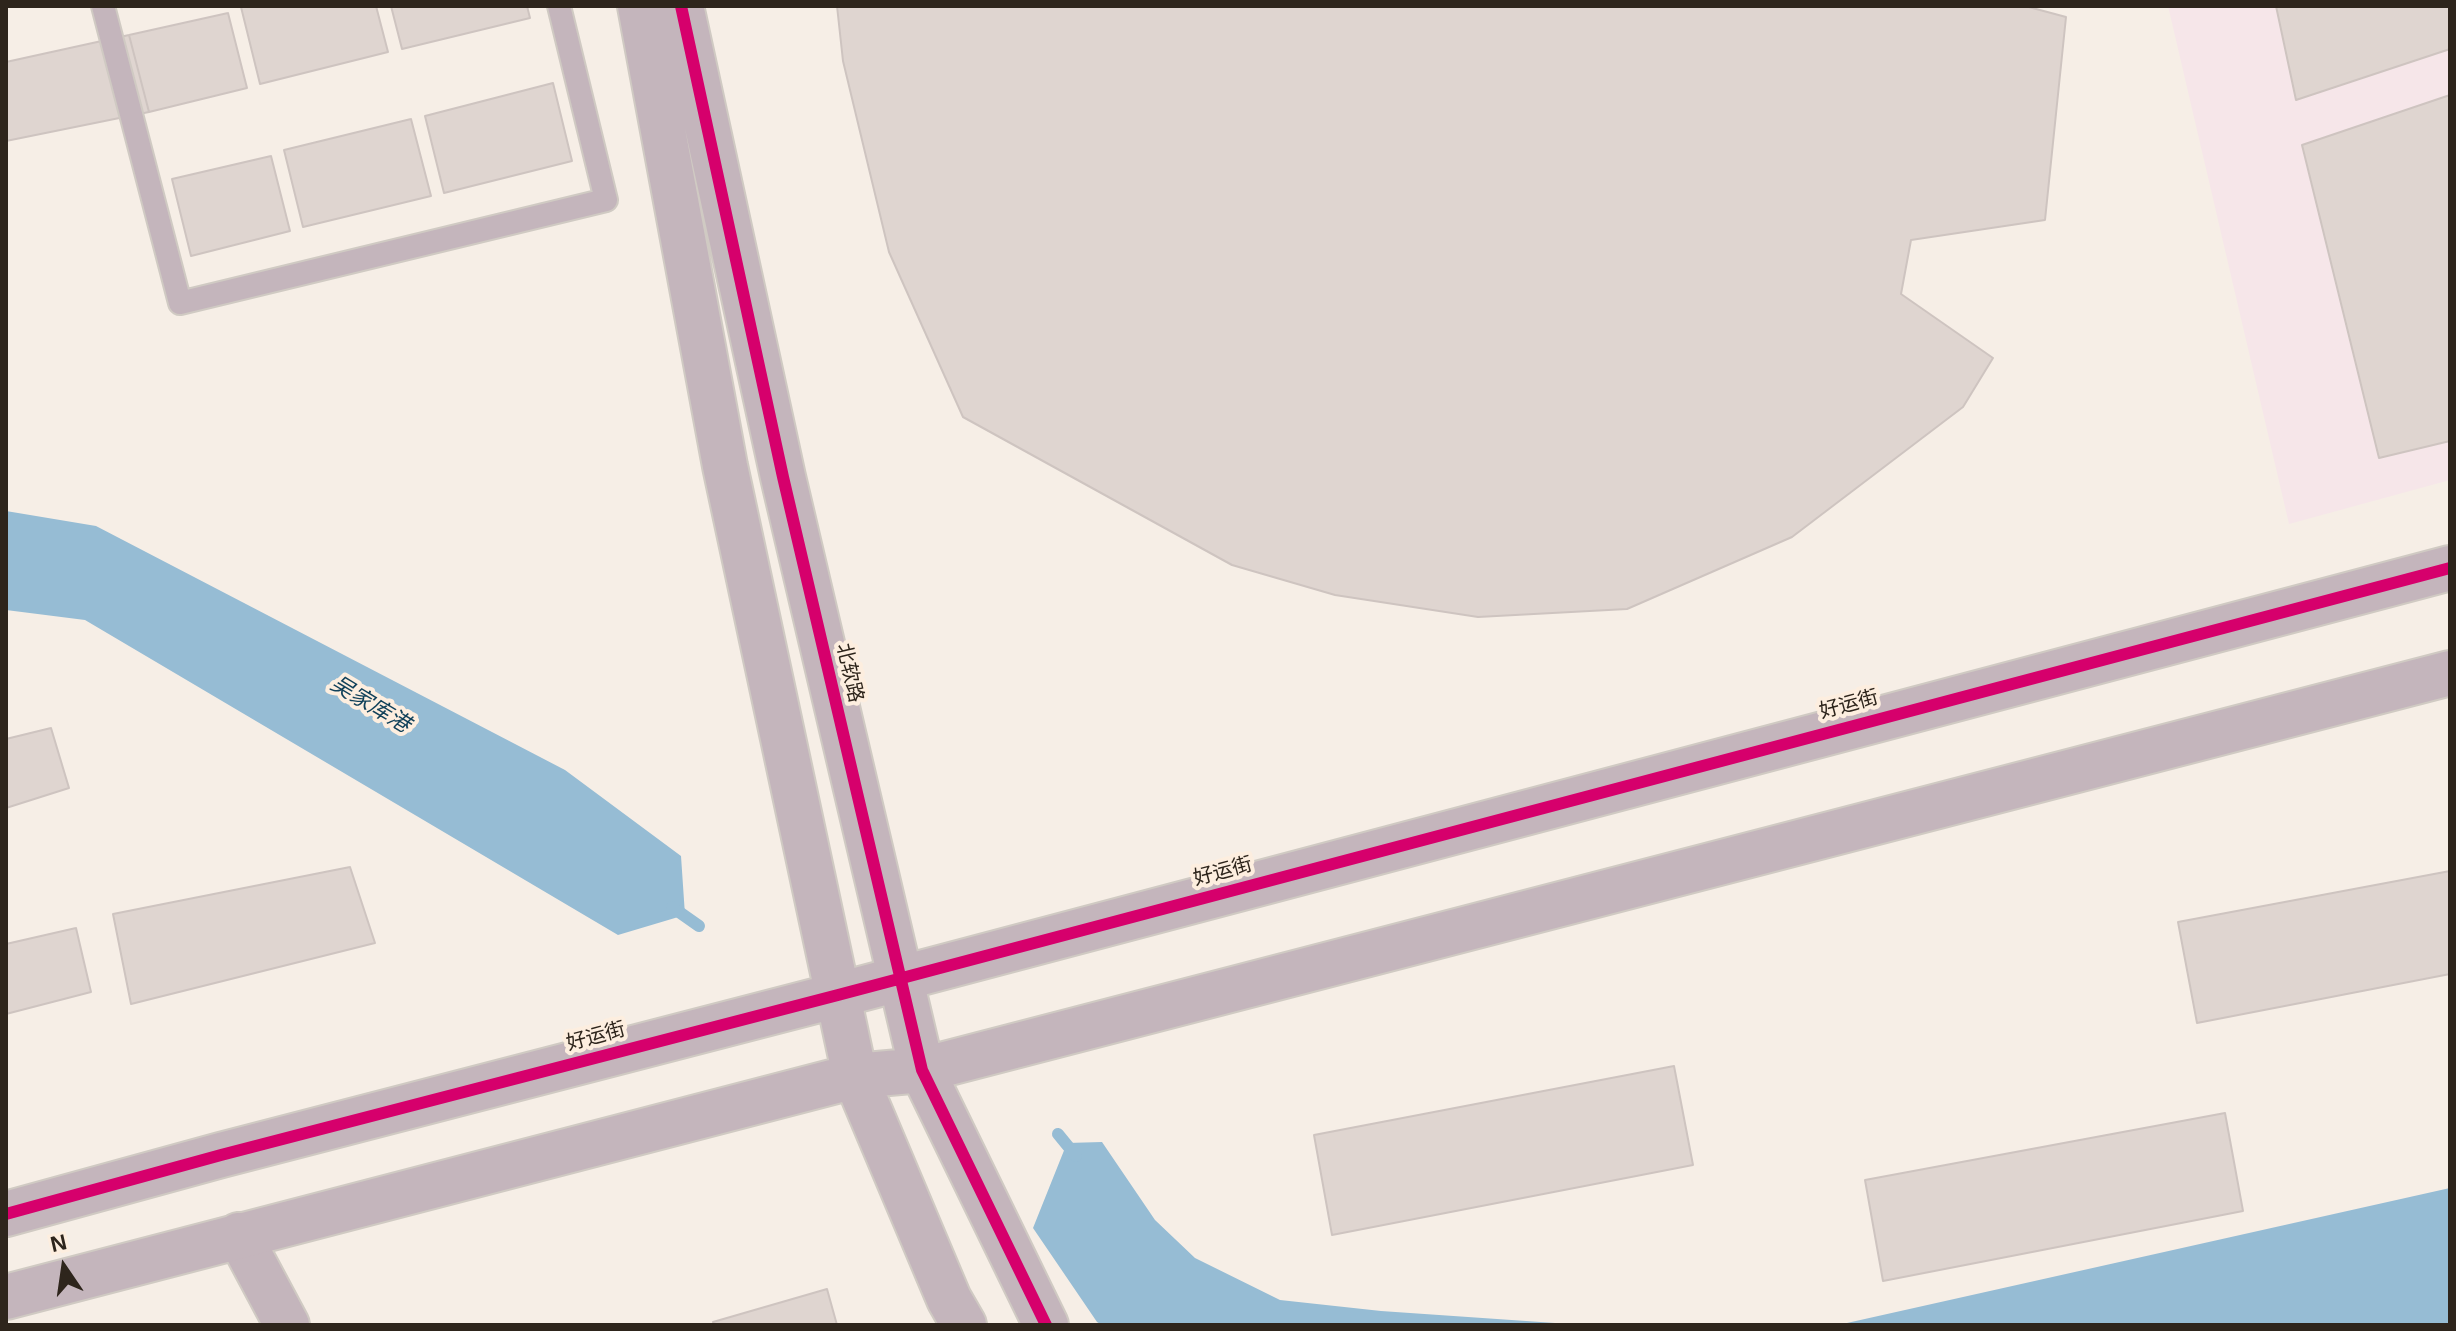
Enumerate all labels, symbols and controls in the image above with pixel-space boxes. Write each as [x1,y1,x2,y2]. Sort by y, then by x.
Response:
street label: 北软路 [831,641,867,705]
water label: 吴家库港 [325,671,415,739]
street label: 好运街 [1817,686,1881,724]
street label: 好运街 [1191,853,1255,891]
street label: 好运街 [564,1018,628,1056]
north arrow [24,1227,104,1307]
text: N [48,1229,69,1257]

